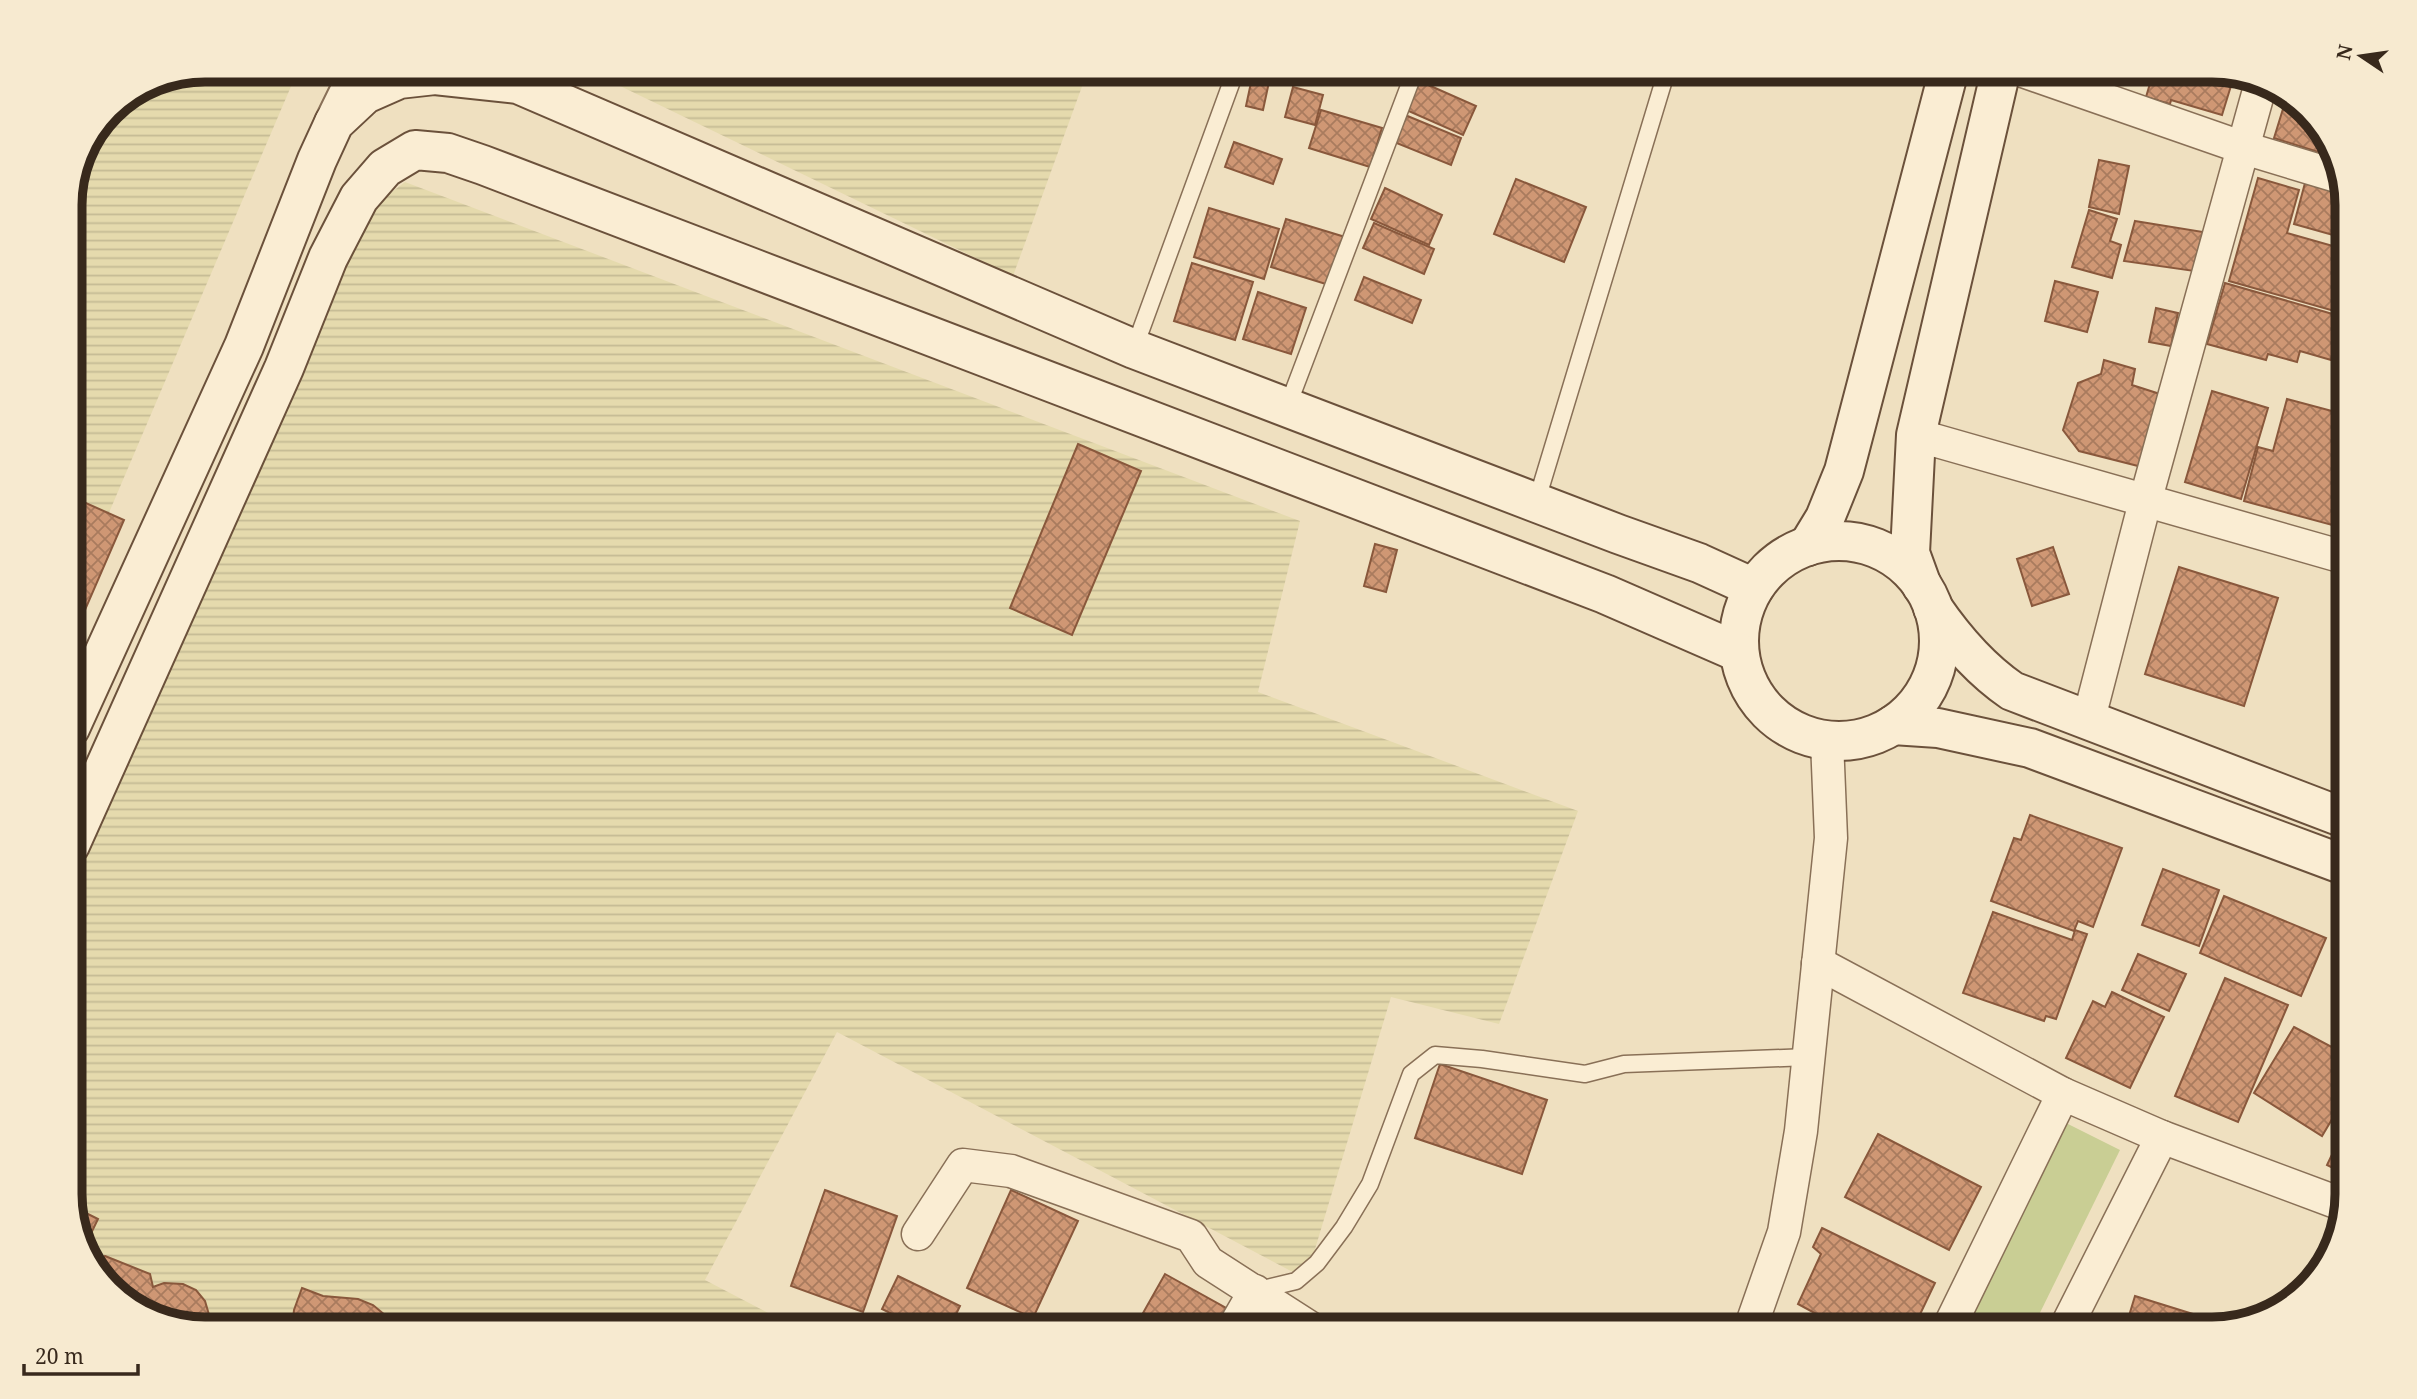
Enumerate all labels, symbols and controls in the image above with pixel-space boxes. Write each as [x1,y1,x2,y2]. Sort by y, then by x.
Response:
north arrow [2326,21,2396,91]
text: N [2330,42,2359,62]
scale bar [24,1332,138,1376]
text: 20 m [35,1342,84,1370]

